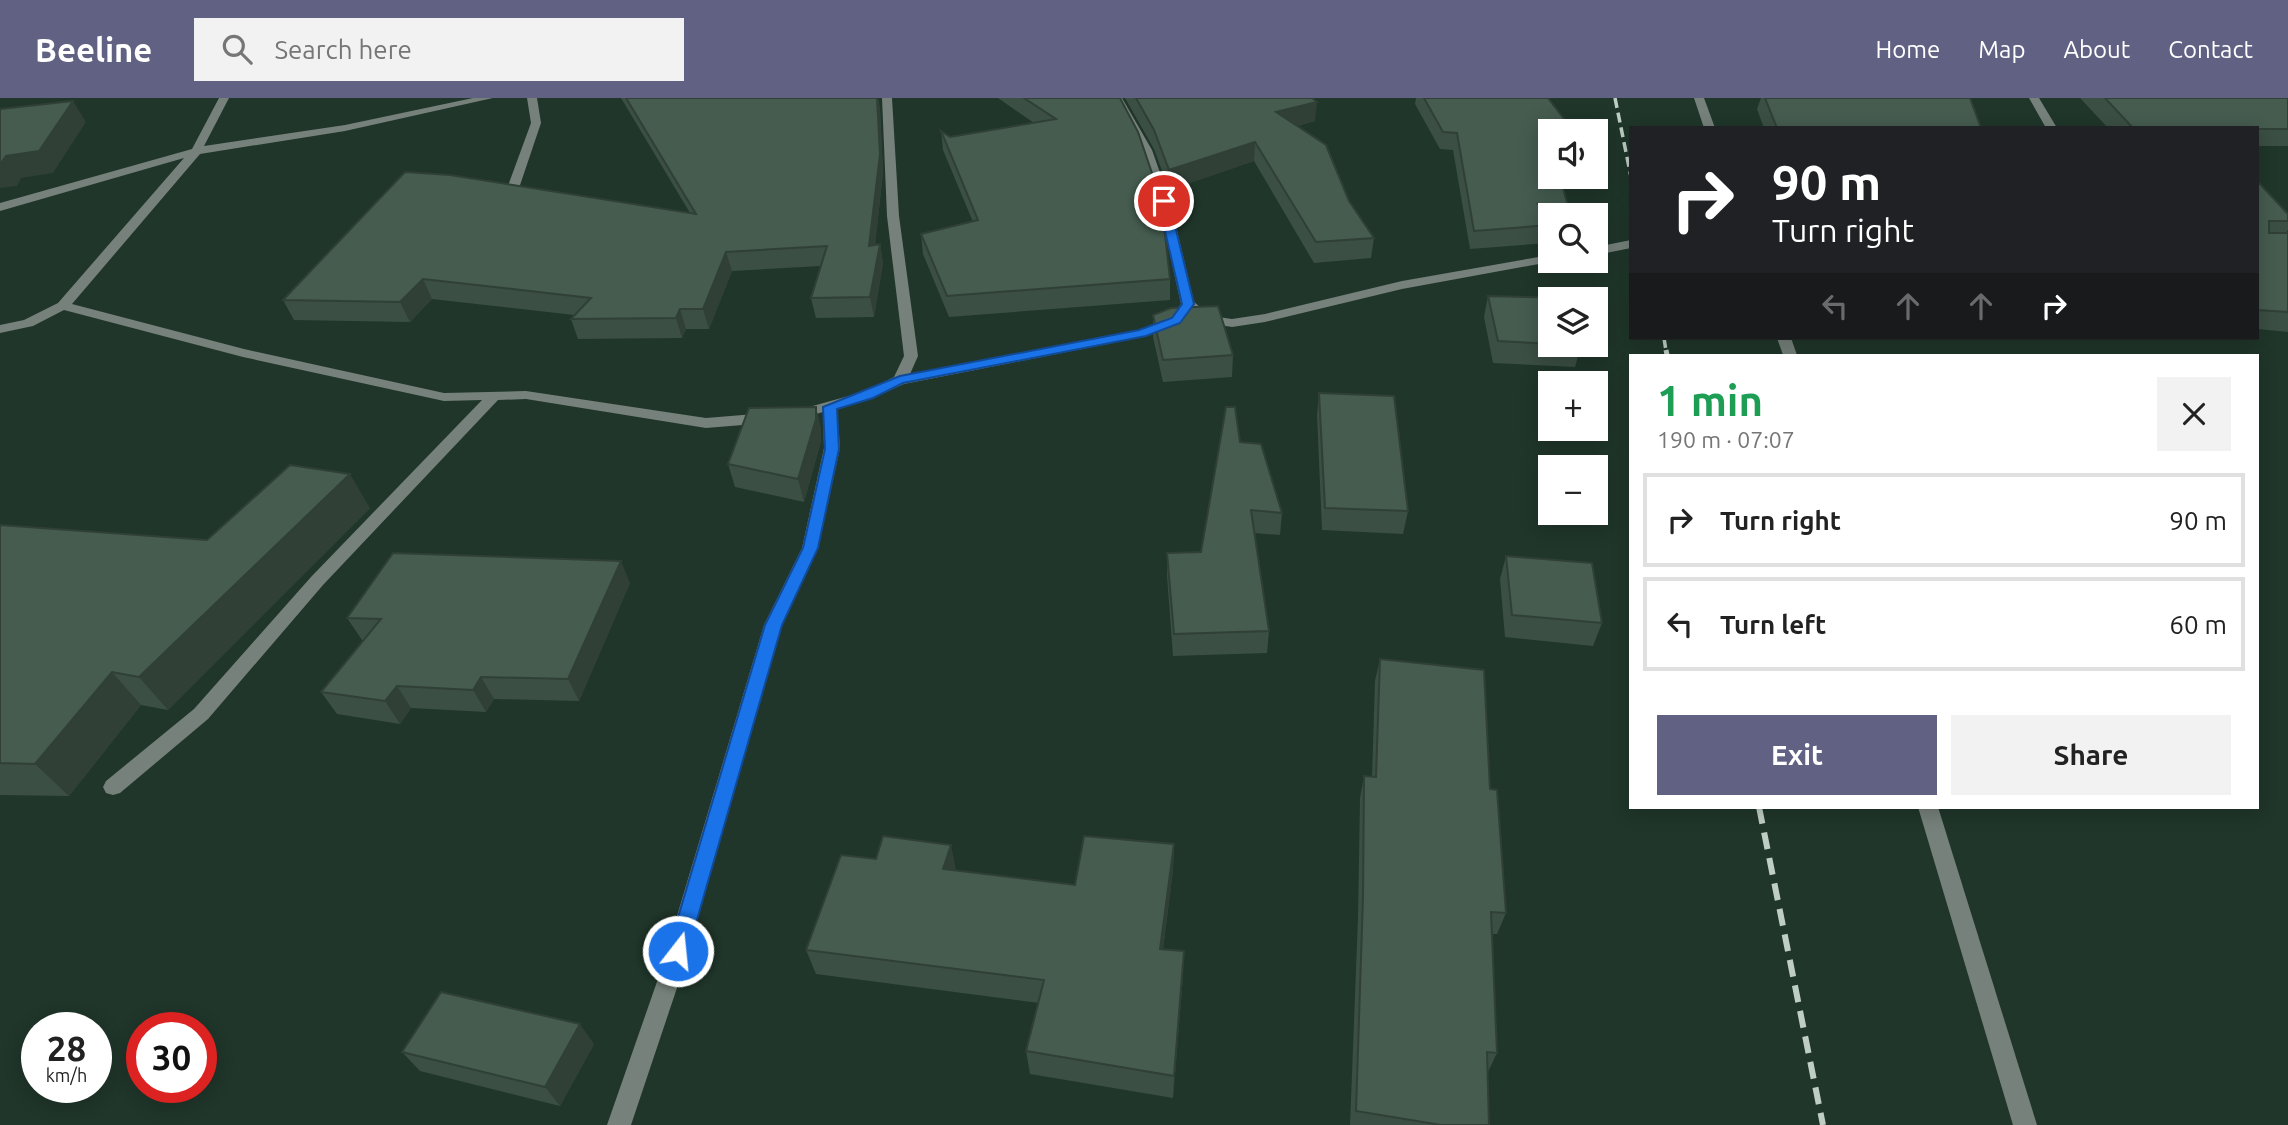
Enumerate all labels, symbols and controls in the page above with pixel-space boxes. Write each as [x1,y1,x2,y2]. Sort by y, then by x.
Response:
search box [194,18,684,81]
icon: search [218,30,256,68]
text: Beeline [35,31,152,68]
text: Search here [274,35,412,64]
text: Home [1875,36,1940,63]
text: Map [1978,36,2025,63]
text: About [2063,36,2130,63]
text: Contact [2168,36,2253,63]
map controls [1538,119,1608,525]
button: sound [1538,119,1608,189]
icon: right [1657,154,1748,245]
text: 90 m [1772,154,1881,209]
pin [1134,171,1194,231]
icon: arrive [1145,182,1183,220]
button: search [1538,203,1608,273]
text: Turn right [1772,212,1914,248]
button: layers [1538,287,1608,357]
icon: left [1816,287,1854,325]
icon: ahead [1889,287,1927,325]
icon: ahead [1962,287,2000,325]
icon: right [2035,287,2073,325]
button: + [1538,371,1608,441]
text: 1 min [1657,377,1763,424]
button: close [2157,377,2231,451]
text: 190 m · 07:07 [1657,427,1795,452]
button: − [1538,455,1608,525]
icon: right [1661,501,1699,539]
text: Turn right [1720,506,1841,535]
text: 90 m [2169,506,2227,535]
icon: left [1661,605,1699,643]
text: Turn left [1720,610,1826,639]
text: 60 m [2169,610,2227,639]
button: Exit [1657,715,1937,795]
button: Share [1951,715,2231,795]
position arrow [641,914,715,988]
speed limit sign: 30 [126,1012,217,1103]
text: 28 [47,1028,86,1068]
text: km/h [46,1065,87,1085]

